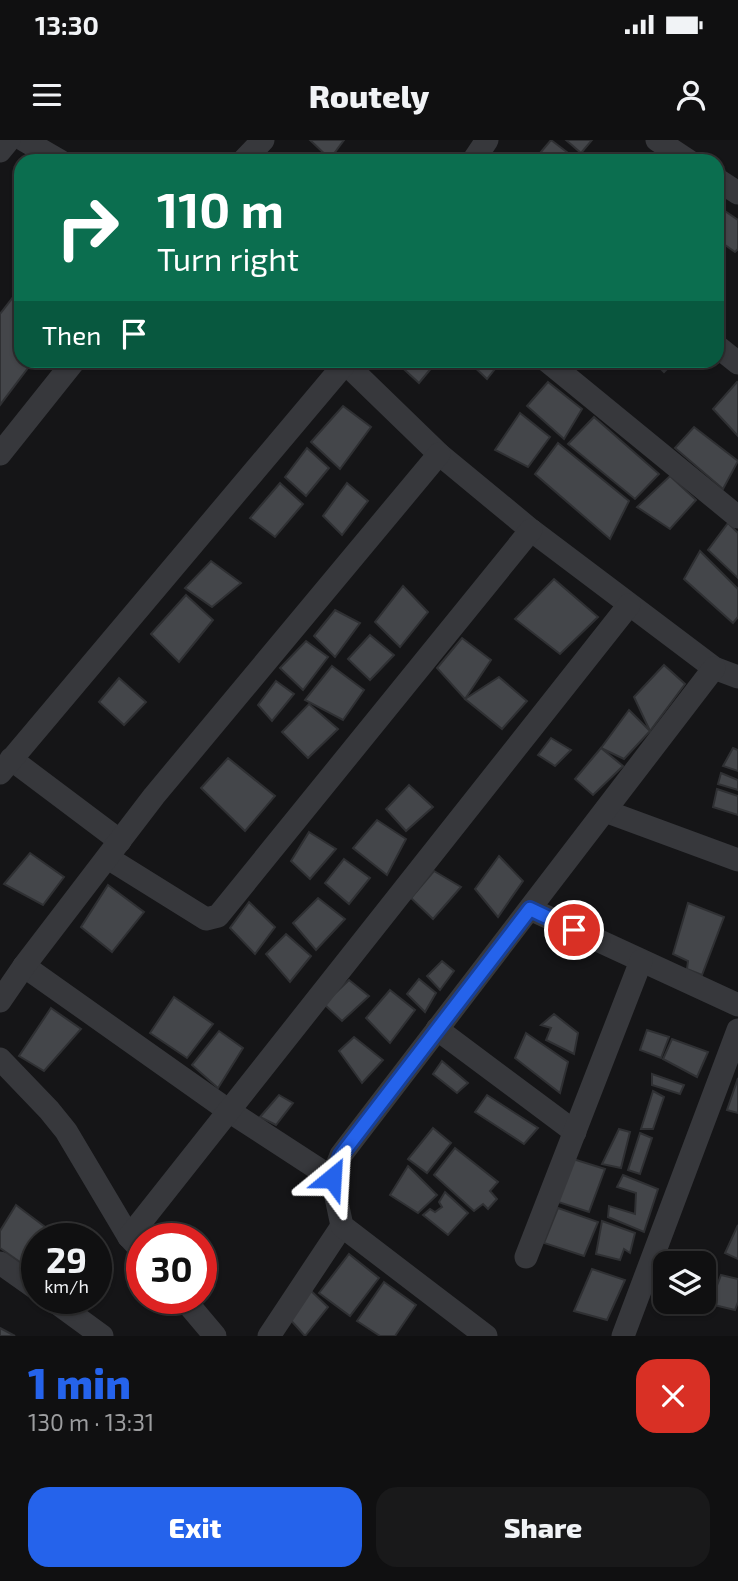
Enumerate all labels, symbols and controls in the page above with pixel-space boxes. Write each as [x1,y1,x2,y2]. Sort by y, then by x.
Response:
text: 13:30 [35,9,99,40]
icon: menu [28,76,66,114]
text: Routely [309,76,429,114]
icon: person [672,76,710,114]
text: 110 m [157,179,284,238]
icon: right [42,182,133,273]
text: Turn right [157,239,299,277]
icon: arrive [115,315,153,353]
text: Then [42,319,101,350]
pin [544,900,604,960]
icon: arrive [555,911,593,949]
position arrow [295,1141,369,1215]
speed limit sign: 30 [126,1223,217,1314]
text: 29 [46,1238,87,1280]
map controls [653,1251,716,1314]
button: layers [653,1251,716,1314]
text: km/h [44,1275,89,1297]
text: 1 min [28,1357,131,1407]
button: close [636,1359,710,1433]
text: 130 m · 13:31 [28,1408,154,1436]
button: Exit [28,1487,362,1567]
button: Share [376,1487,710,1567]

